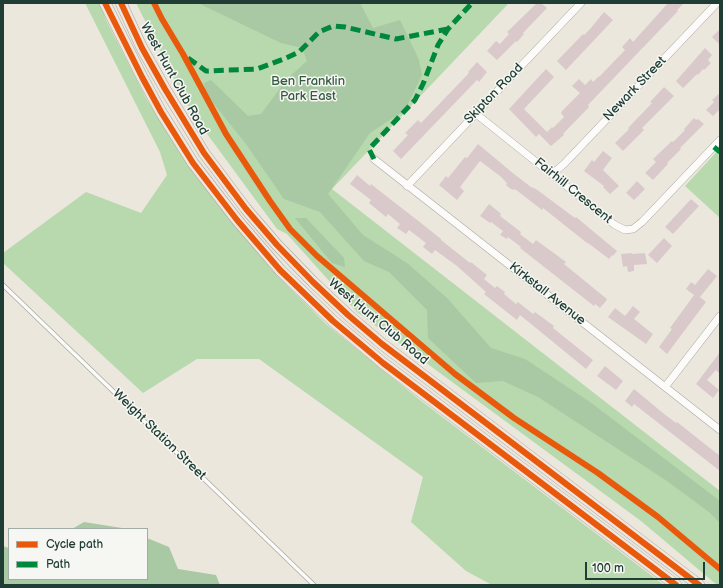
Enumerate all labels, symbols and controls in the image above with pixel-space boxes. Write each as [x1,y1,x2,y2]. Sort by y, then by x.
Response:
street label: West Hunt Club Road [137,20,211,138]
street label: Newark Street [600,53,670,125]
street label: Skipton Road [461,61,527,127]
park label: Ben Franklin Park East [271,74,345,105]
street label: Fairhill Crescent [531,155,615,227]
street label: Kirkstall Avenue [506,259,588,329]
street label: West Hunt Club Road [325,276,431,368]
street label: Weight Station Street [109,386,209,484]
legend [8,528,148,580]
text: Cycle path [46,537,103,552]
scale bar [587,554,707,580]
text: Path [46,557,70,572]
text: 100 m [592,561,624,576]

